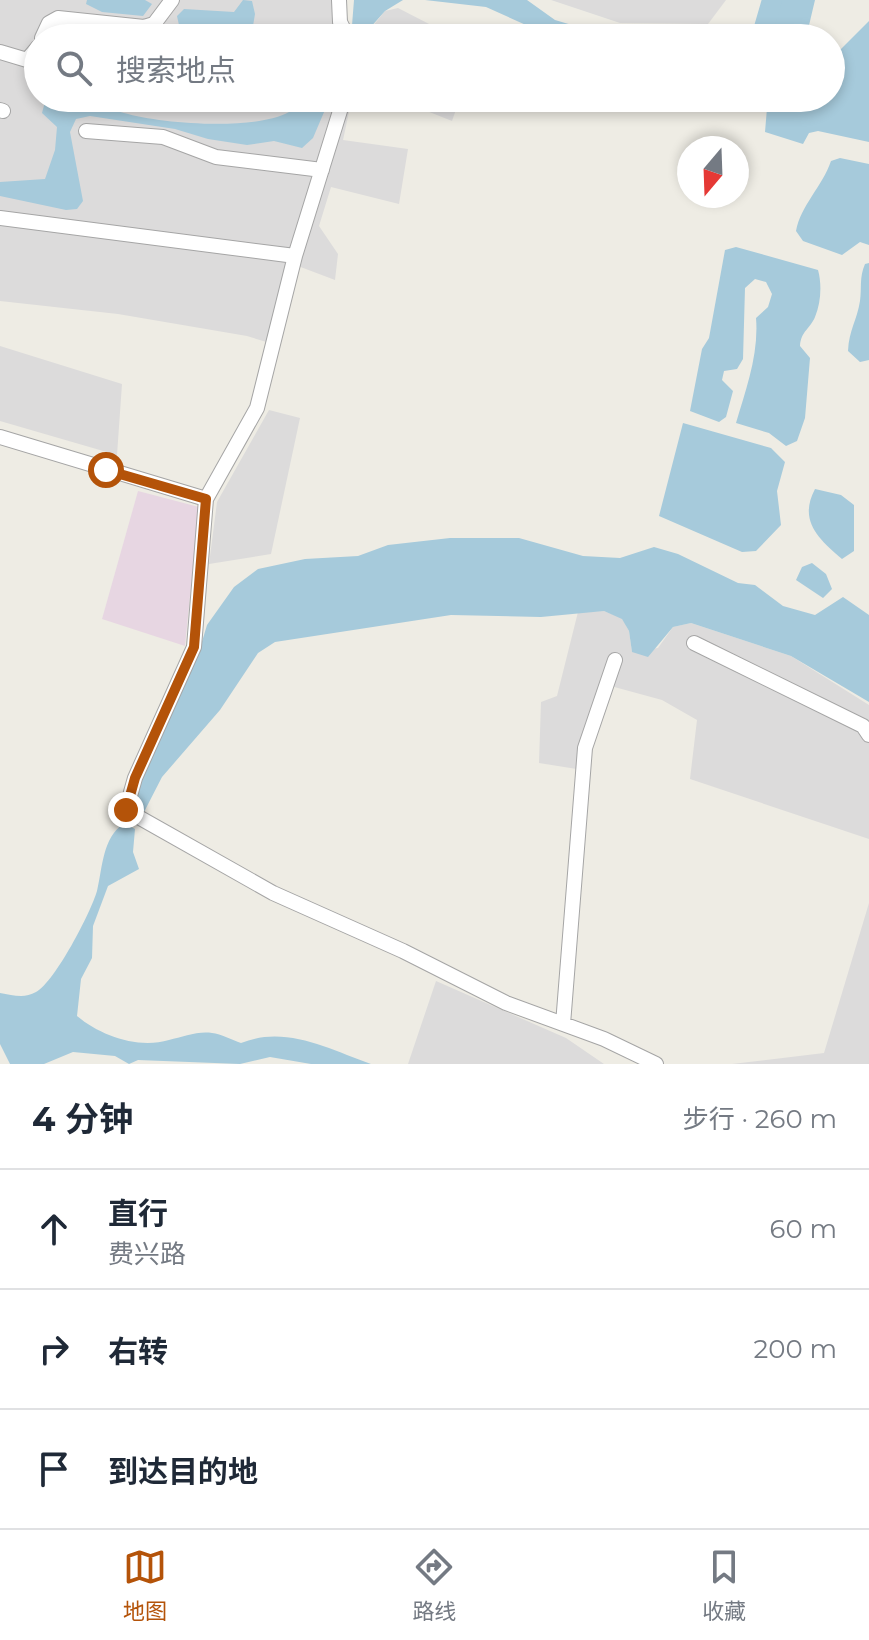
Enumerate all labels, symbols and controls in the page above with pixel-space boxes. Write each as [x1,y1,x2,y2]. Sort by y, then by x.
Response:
search box [24,24,845,112]
icon: search [52,46,96,90]
text: 搜索地点 [116,52,236,89]
north arrow [677,136,749,208]
route start [88,452,124,488]
route end [108,792,144,828]
text: 4 分钟 [32,1098,133,1140]
text: 步行 · 260 m [683,1103,837,1135]
text: 直行 [108,1195,168,1232]
icon: ahead [32,1207,76,1251]
text: 60 m [770,1213,837,1245]
text: 费兴路 [108,1238,186,1270]
icon: right [32,1327,76,1371]
text: 右转 [108,1333,168,1370]
text: 200 m [753,1333,837,1365]
icon: arrive [32,1447,76,1491]
text: 到达目的地 [108,1453,258,1490]
tab: 地图 [123,1545,167,1625]
tab: 路线 [412,1545,456,1625]
tab: 收藏 [702,1545,746,1625]

